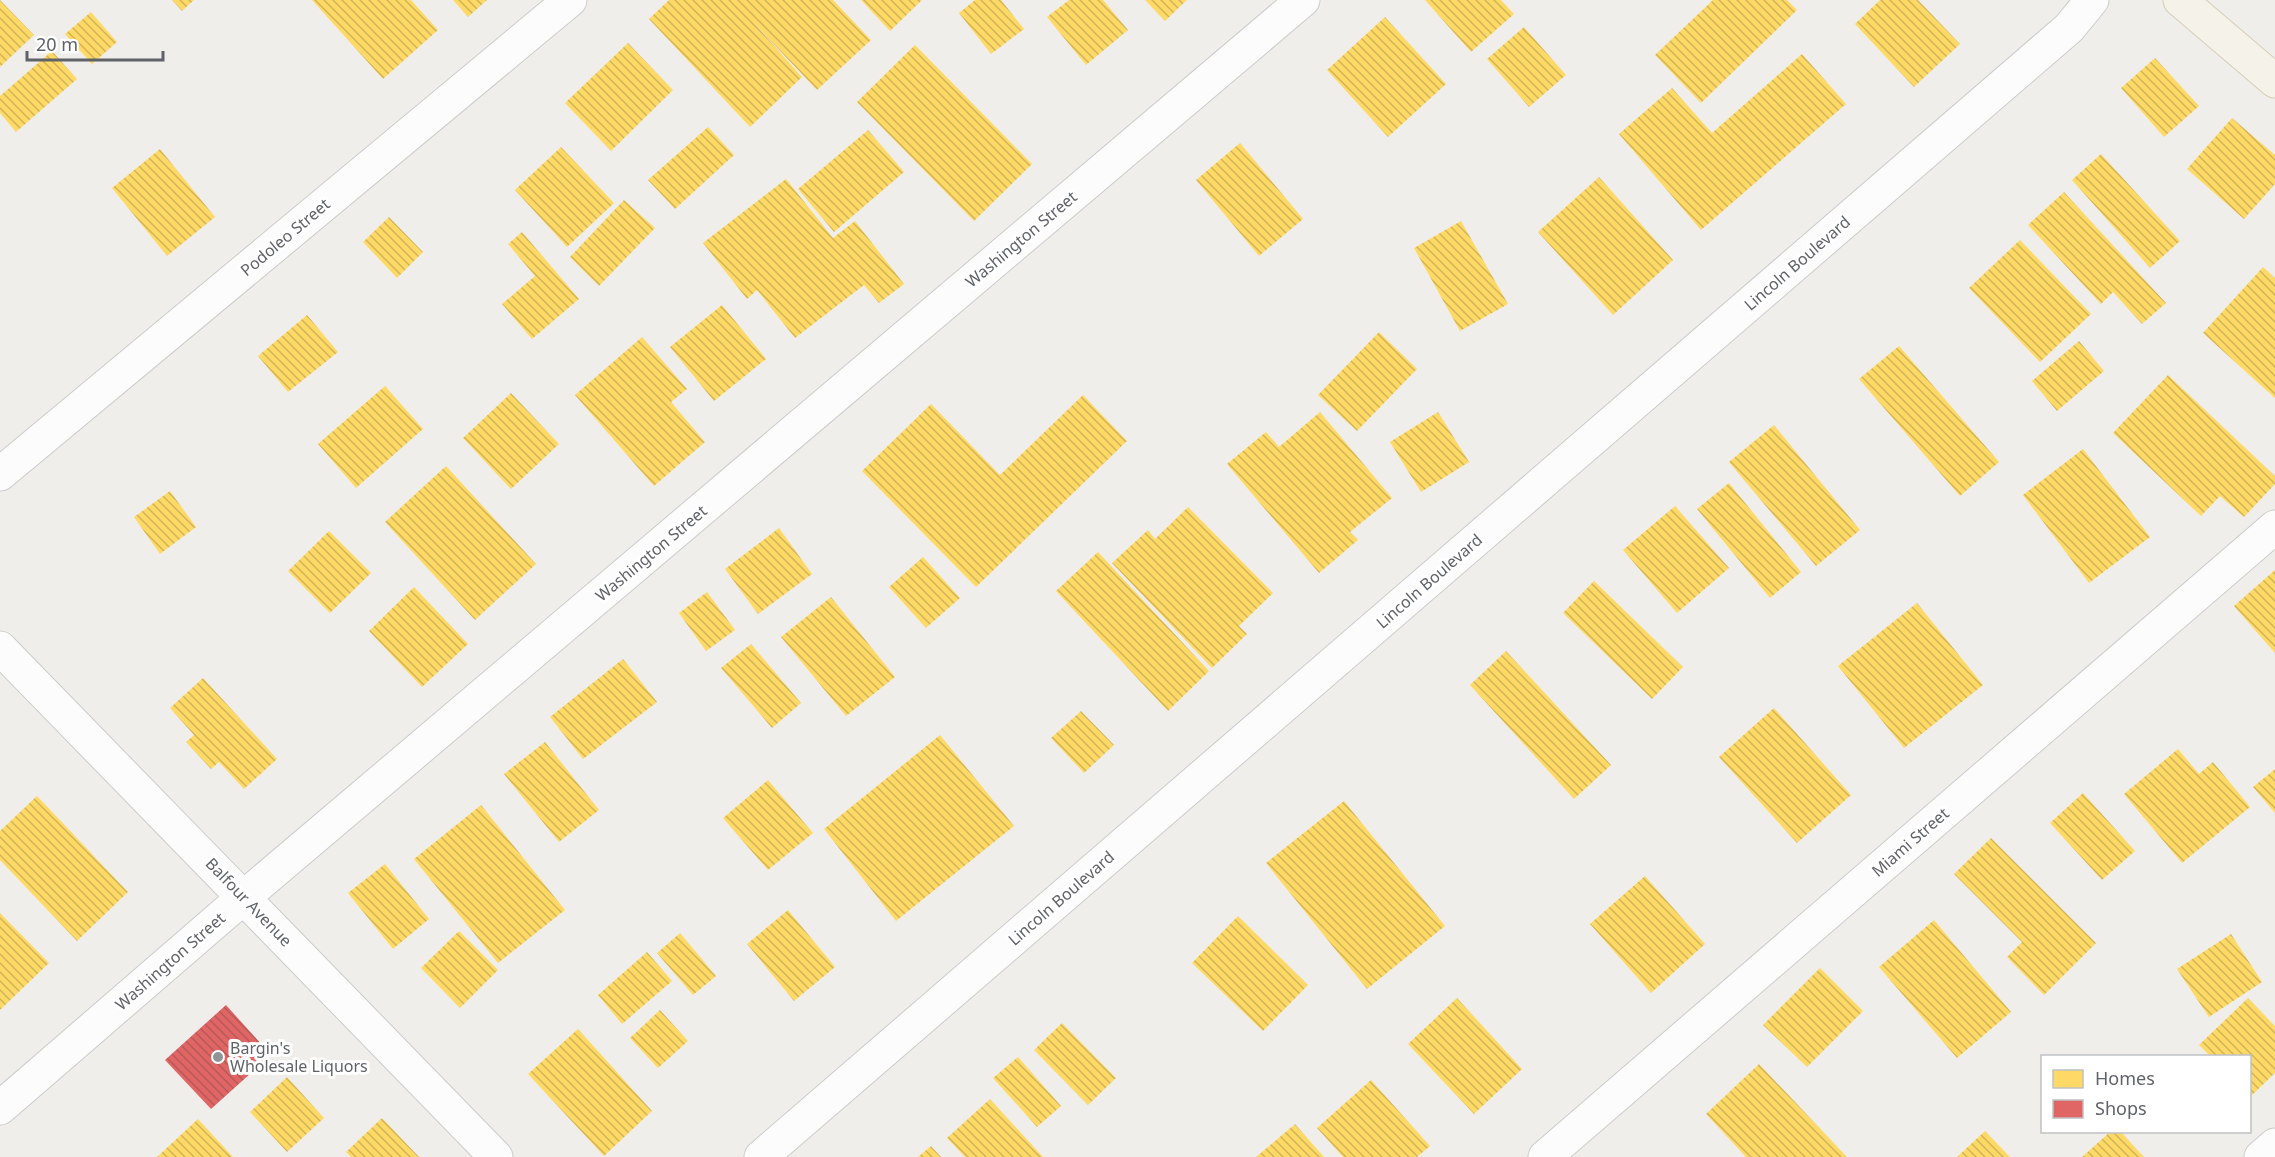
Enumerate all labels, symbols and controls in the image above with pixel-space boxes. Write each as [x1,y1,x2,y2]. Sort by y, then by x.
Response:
scale bar [27,24,164,62]
text: 20 m [36,32,78,56]
street label: Washington Street [961,186,1082,292]
street label: Podoleo Street [236,193,335,281]
street label: Lincoln Boulevard [1739,211,1855,315]
street label: Washington Street [591,500,712,606]
street label: Lincoln Boulevard [1371,529,1487,633]
street label: Miami Street [1867,802,1953,882]
street label: Lincoln Boulevard [1003,846,1119,950]
street label: Balfour Avenue [201,853,297,951]
street label: Washington Street [110,907,230,1015]
place label: Bargin's Wholesale Liquors [230,1037,368,1077]
marker: Bargin's Wholesale Liquors [211,1050,225,1064]
legend [2041,1055,2251,1133]
text: Homes [2095,1066,2155,1090]
text: Shops [2095,1096,2147,1120]

